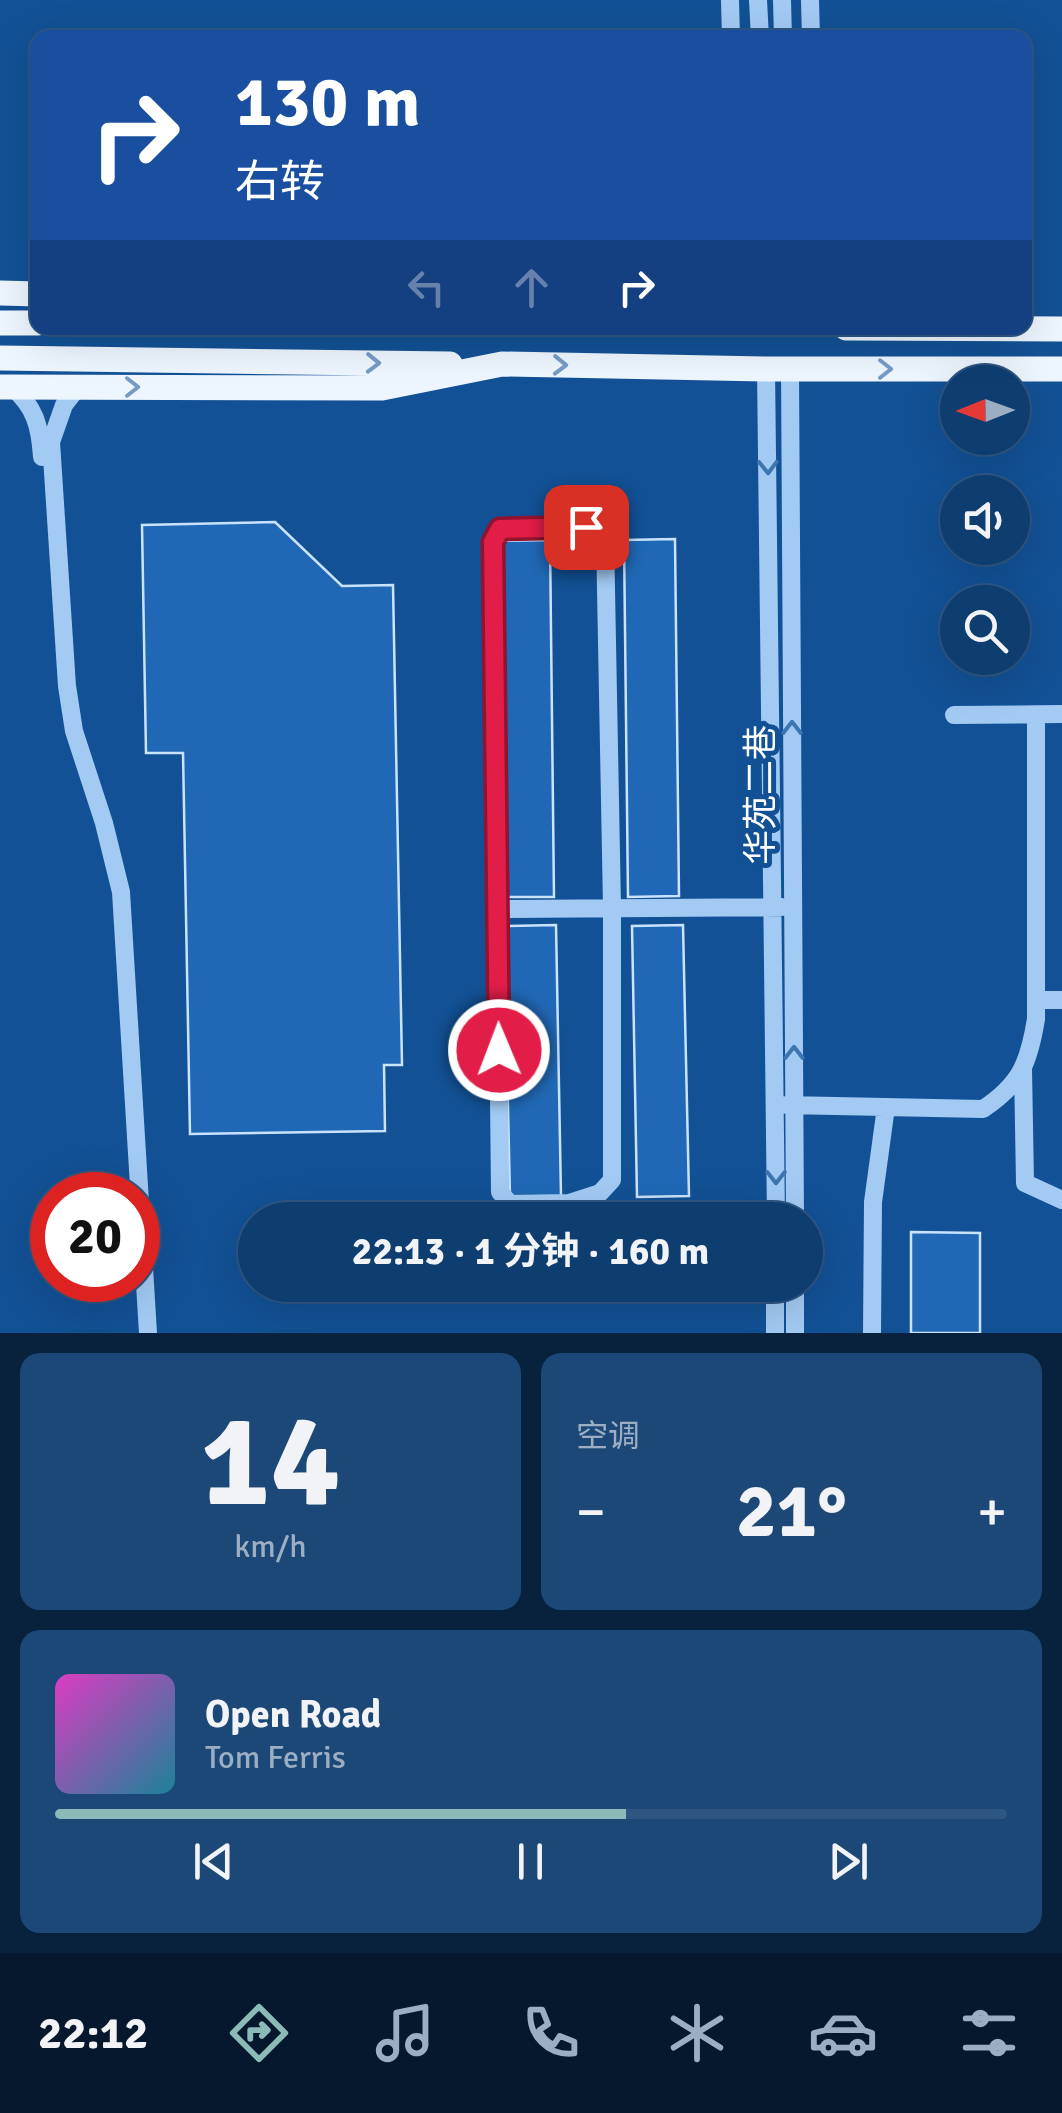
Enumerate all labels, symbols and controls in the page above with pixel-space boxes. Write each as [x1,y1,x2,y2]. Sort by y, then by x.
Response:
text: 130 m [235,59,420,145]
icon: right [70,70,200,200]
text: 右转 [235,155,325,210]
icon: left [399,260,454,315]
icon: ahead [504,260,559,315]
icon: right [609,260,664,315]
one-way arrow [366,352,382,374]
one-way arrow [553,355,569,376]
one-way arrow [878,358,894,380]
north arrow [940,365,1030,455]
map controls [940,365,1030,675]
one-way arrow [126,376,141,398]
one-way arrow [757,459,778,475]
button: sound [940,475,1030,565]
pin [544,485,629,570]
icon: arrive [559,500,614,555]
button: search [940,585,1030,675]
one-way arrow [781,719,803,734]
street label: 华苑二巷 [739,725,782,865]
position arrow [447,998,551,1102]
one-way arrow [783,1044,805,1060]
one-way arrow [765,1170,787,1185]
speed limit sign: 20 [30,1172,160,1302]
text: 22:13 · 1 分钟 · 160 m [352,1228,709,1275]
text: 14 [200,1382,341,1542]
text: 空调 [576,1417,640,1456]
text: 21° [736,1465,847,1558]
text: − [576,1478,606,1546]
text: + [977,1478,1007,1546]
text: km/h [234,1527,307,1566]
text: Open Road [205,1691,381,1738]
text: Tom Ferris [205,1738,346,1777]
icon: previous [186,1834,241,1889]
icon: pause [503,1834,558,1889]
icon: next [821,1834,876,1889]
icon: directions [224,1998,294,2068]
icon: music [370,1998,440,2068]
icon: phone [516,1998,586,2068]
icon: climate [662,1998,732,2068]
icon: car [808,1998,878,2068]
icon: filters [954,1998,1024,2068]
text: 22:12 [38,2006,148,2061]

